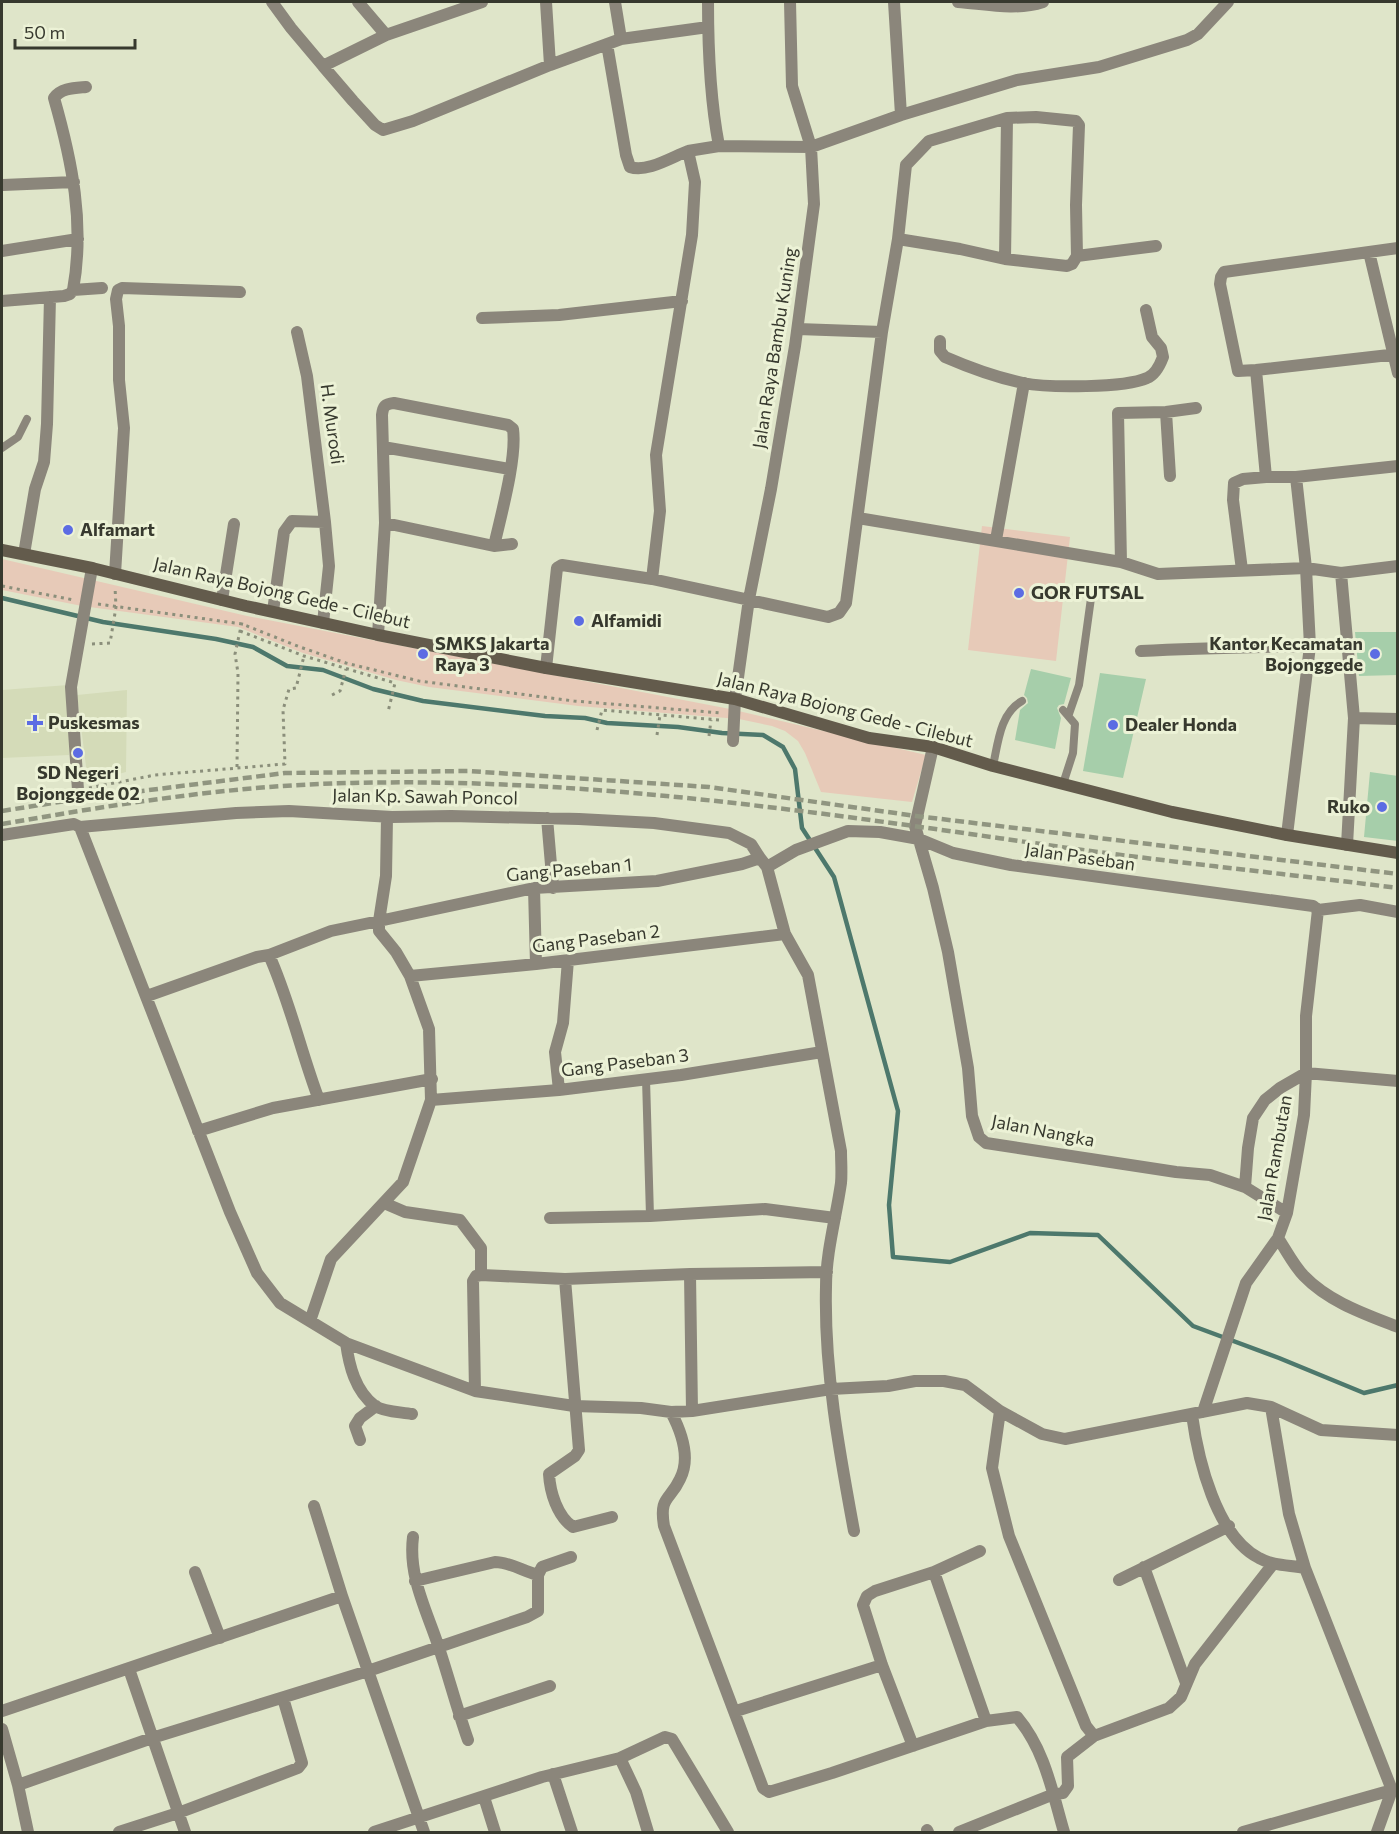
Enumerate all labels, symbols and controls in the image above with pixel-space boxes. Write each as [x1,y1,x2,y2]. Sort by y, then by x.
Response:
scale bar [15,12,135,50]
text: 50 m [24,21,65,43]
street label: Jalan Raya Bambu Kuning [747,245,801,450]
street label: H. Murodi [316,382,350,466]
place label: Alfamart [80,518,155,540]
marker: Alfamart [61,523,75,537]
street label: Jalan Raya Bojong Gede - Cilebut [152,552,413,632]
place label: GOR FUTSAL [1031,581,1144,603]
marker: GOR FUTSAL [1012,586,1026,600]
place label: Alfamidi [591,609,662,631]
marker: Alfamidi [572,614,586,628]
place label: SMKS Jakarta Raya 3 [435,632,550,675]
place label: Kantor Kecamatan Bojonggede [1209,632,1363,675]
marker: SMKS Jakarta Raya 3 [416,647,430,661]
marker: Kantor Kecamatan Bojonggede [1368,647,1382,661]
street label: Jalan Raya Bojong Gede - Cilebut [715,667,976,752]
place label: Puskesmas [48,711,140,733]
place label: Dealer Honda [1125,713,1237,735]
marker: Puskesmas [26,714,44,732]
marker: Dealer Honda [1106,718,1120,732]
marker: SD Negeri Bojonggede 02 [71,746,85,760]
place label: SD Negeri Bojonggede 02 [16,761,140,804]
street label: Jalan Kp. Sawah Poncol [332,783,518,809]
place label: Ruko [1327,795,1370,817]
marker: Ruko [1375,800,1389,814]
street label: Jalan Paseban [1024,837,1137,875]
street label: Gang Paseban 1 [505,853,633,885]
street label: Gang Paseban 2 [531,919,661,957]
street label: Gang Paseban 3 [560,1043,690,1081]
street label: Jalan Rambutan [1252,1093,1296,1222]
street label: Jalan Nangka [990,1109,1097,1151]

